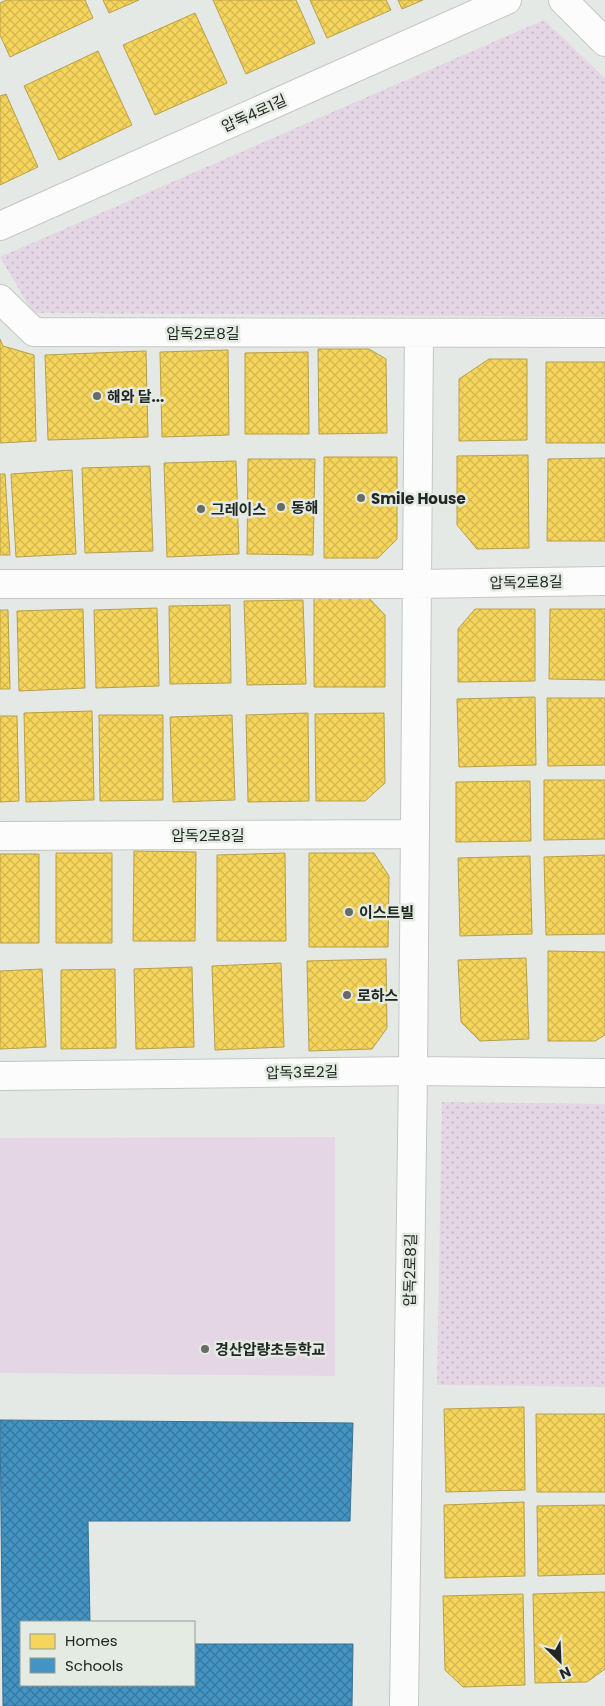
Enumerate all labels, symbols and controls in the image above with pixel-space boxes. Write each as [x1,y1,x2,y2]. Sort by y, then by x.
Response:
street label: 압독4로1길 [218,89,290,137]
street label: 압독2로8길 [166,323,240,344]
place label: 해와 달... [107,386,164,407]
marker: 해와 달... [91,390,103,402]
place label: Smile House [371,488,466,509]
marker: Smile House [355,492,367,504]
place label: 동해 [291,497,319,518]
place label: 그레이스 [211,499,266,520]
marker: 동해 [275,501,287,513]
marker: 그레이스 [195,503,207,515]
street label: 압독2로8길 [489,571,563,593]
street label: 압독2로8길 [171,825,245,846]
place label: 이스트빌 [359,902,414,923]
marker: 이스트빌 [343,906,355,918]
place label: 로하스 [357,985,399,1006]
marker: 로하스 [341,989,353,1001]
street label: 압독3로2길 [265,1061,339,1083]
street label: 압독2로8길 [399,1233,421,1307]
place label: 경산압량초등학교 [215,1339,326,1360]
marker: 경산압량초등학교 [199,1343,211,1355]
legend [20,1621,195,1686]
text: Homes [65,1630,118,1651]
north arrow [535,1636,585,1686]
text: Schools [65,1655,123,1676]
text: N [556,1662,574,1684]

